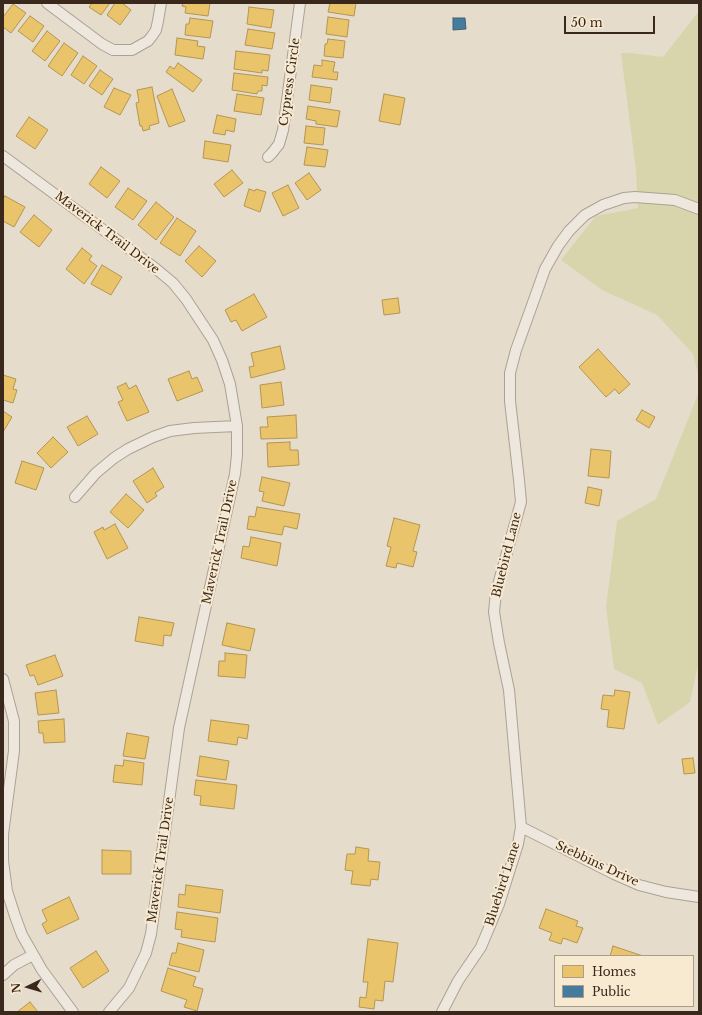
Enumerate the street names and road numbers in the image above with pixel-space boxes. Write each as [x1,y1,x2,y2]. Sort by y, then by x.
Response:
street label: Cypress Circle [277,37,303,127]
street label: Maverick Trail Drive [52,189,162,277]
street label: Maverick Trail Drive [200,478,240,606]
street label: Bluebird Lane [489,511,525,599]
street label: Maverick Trail Drive [145,796,177,924]
street label: Stebbins Drive [553,838,641,890]
street label: Bluebird Lane [483,840,523,928]

